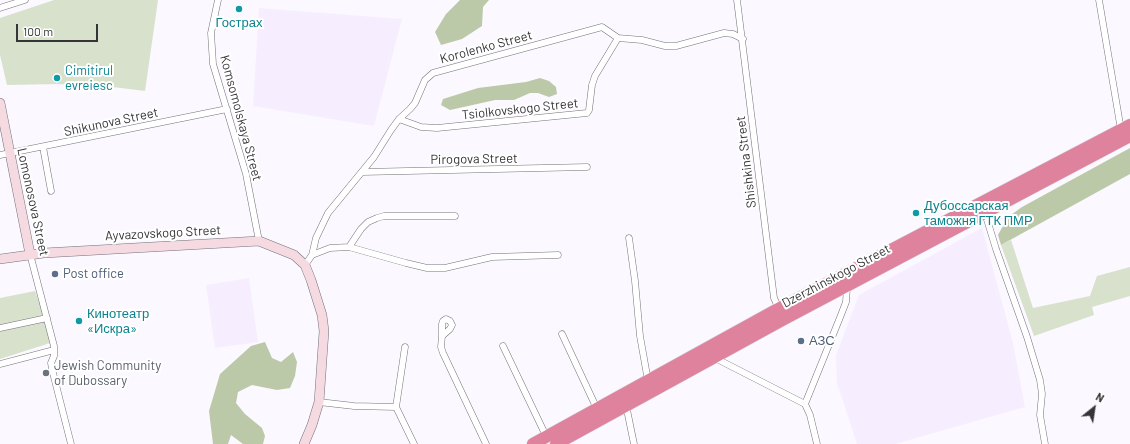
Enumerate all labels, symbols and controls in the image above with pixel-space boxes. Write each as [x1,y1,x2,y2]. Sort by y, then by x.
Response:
marker: Гострах [234,4,244,14]
place label: Гострах [216,15,262,31]
scale bar [18,16,100,42]
text: 100 m [23,24,53,38]
street label: Korolenko Street [438,27,534,67]
street label: Komsomolskaya Street [217,53,265,183]
place label: Cimitirul evreiesc [65,63,113,94]
marker: Cimitirul evreiesc [52,73,62,83]
street label: Tsiolkovskogo Street [461,95,579,123]
street label: Shikunova Street [62,104,160,140]
street label: Shishkina Street [733,115,759,209]
street label: Lomonosova Street [14,147,52,257]
street label: Pirogova Street [430,150,518,168]
place label: Дубоссарская таможня ГТК ПМР [924,198,1033,229]
marker: Дубоссарская таможня ГТК ПМР [911,208,921,218]
street label: Ayvazovskogo Street [105,222,221,244]
street label: Dzerzhinskogo Street [779,241,893,311]
place label: Post office [63,266,124,282]
marker: Post office [50,269,60,279]
place label: Кинотеатр «Искра» [87,306,149,337]
marker: Кинотеатр «Искра» [74,316,84,326]
place label: АЗС [809,333,835,349]
marker: АЗС [796,336,806,346]
place label: Jewish Community of Dubossary [54,358,161,389]
marker: Jewish Community of Dubossary [41,368,51,378]
north arrow [1074,388,1114,428]
text: N [1094,390,1107,405]

